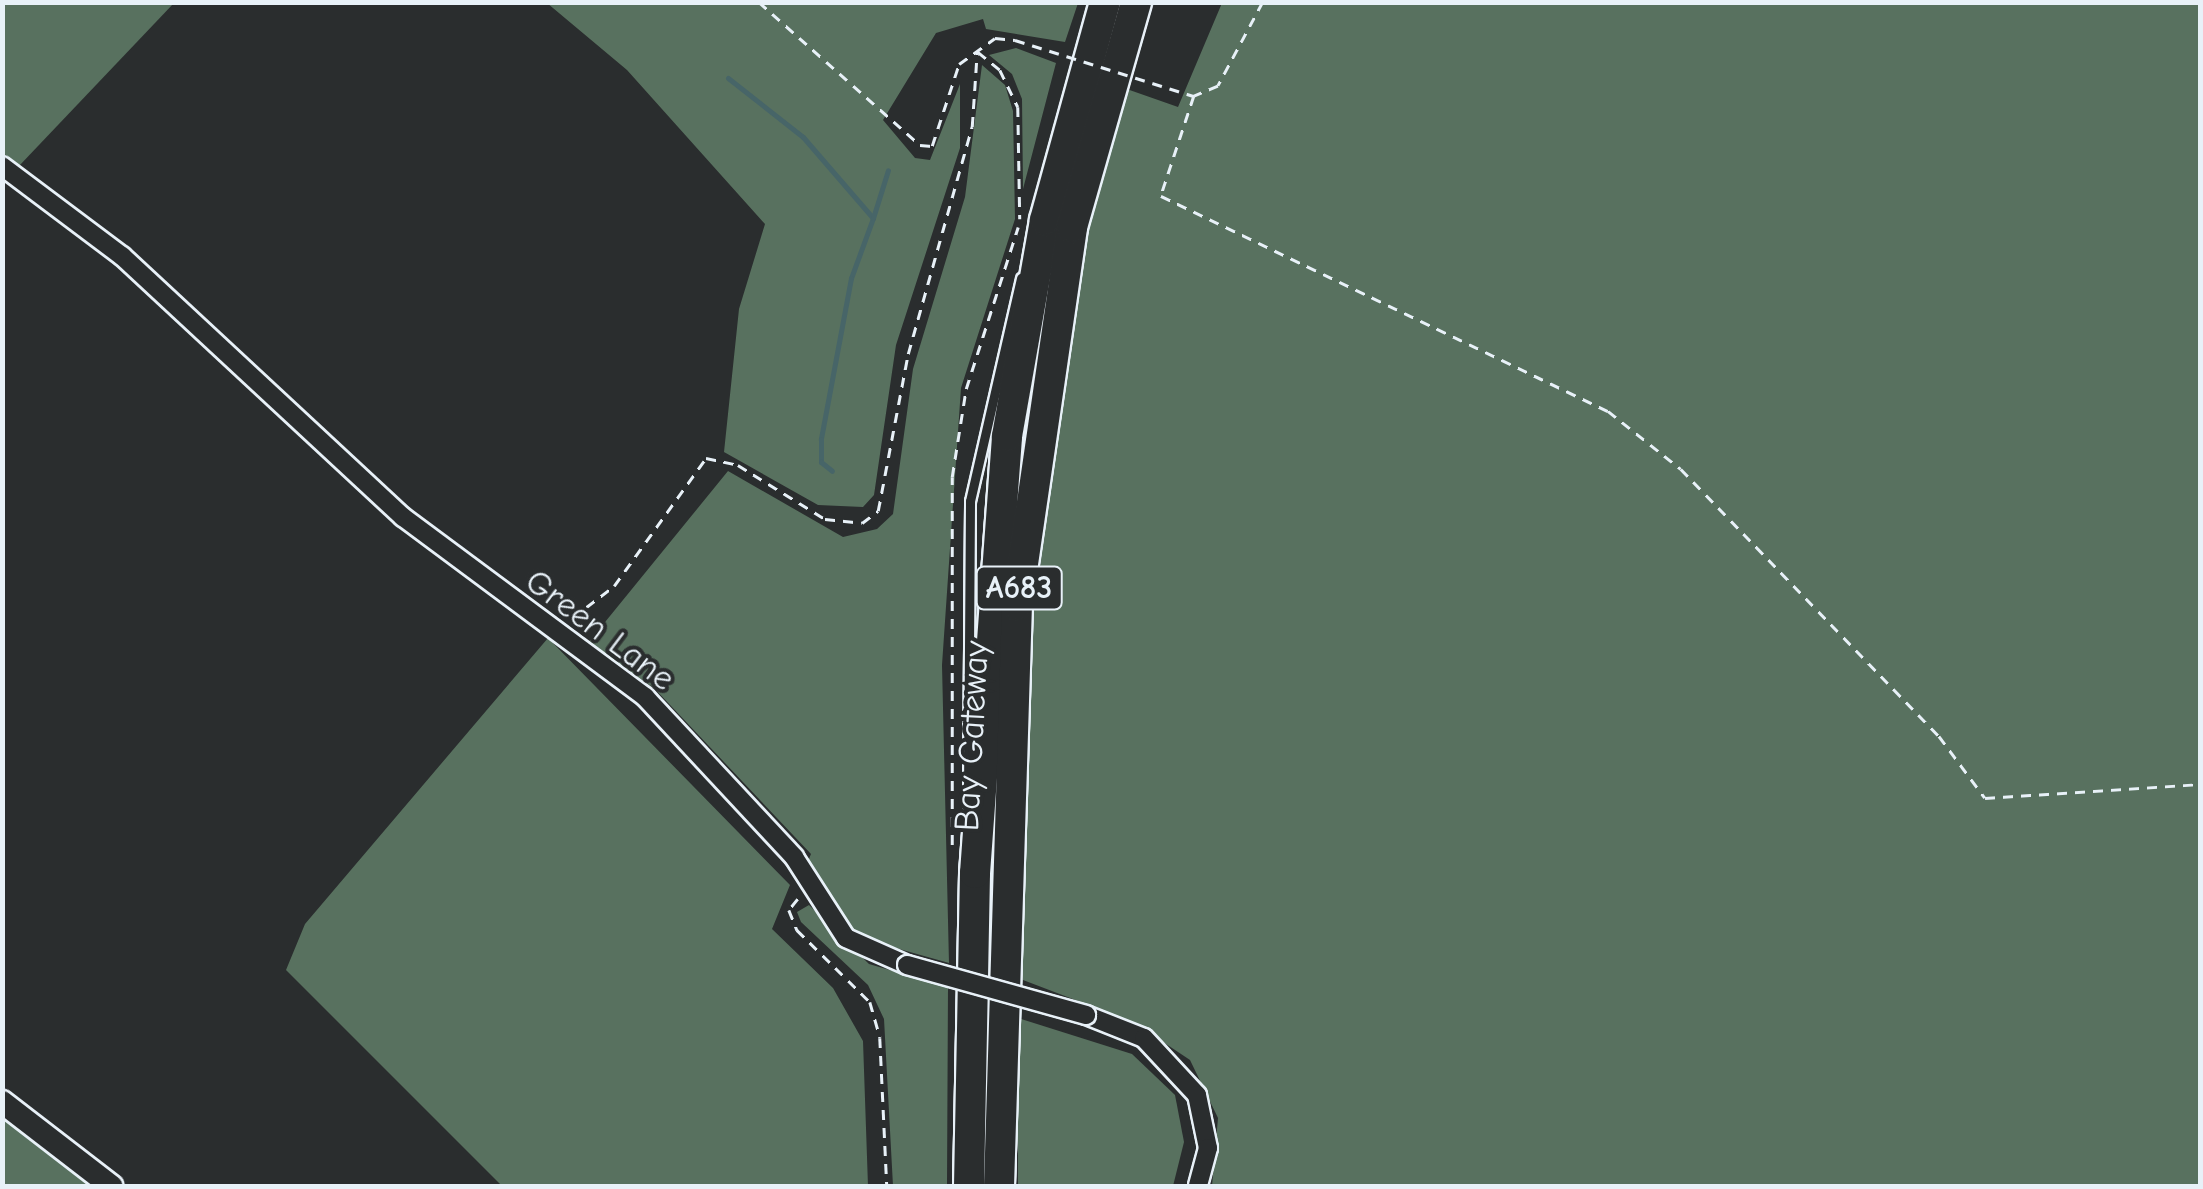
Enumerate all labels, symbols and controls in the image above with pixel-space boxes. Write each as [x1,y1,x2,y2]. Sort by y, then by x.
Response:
street label: Green Lane [517,560,683,700]
road number: A683 [974,561,1064,615]
street label: Bay Gateway [946,640,998,832]

